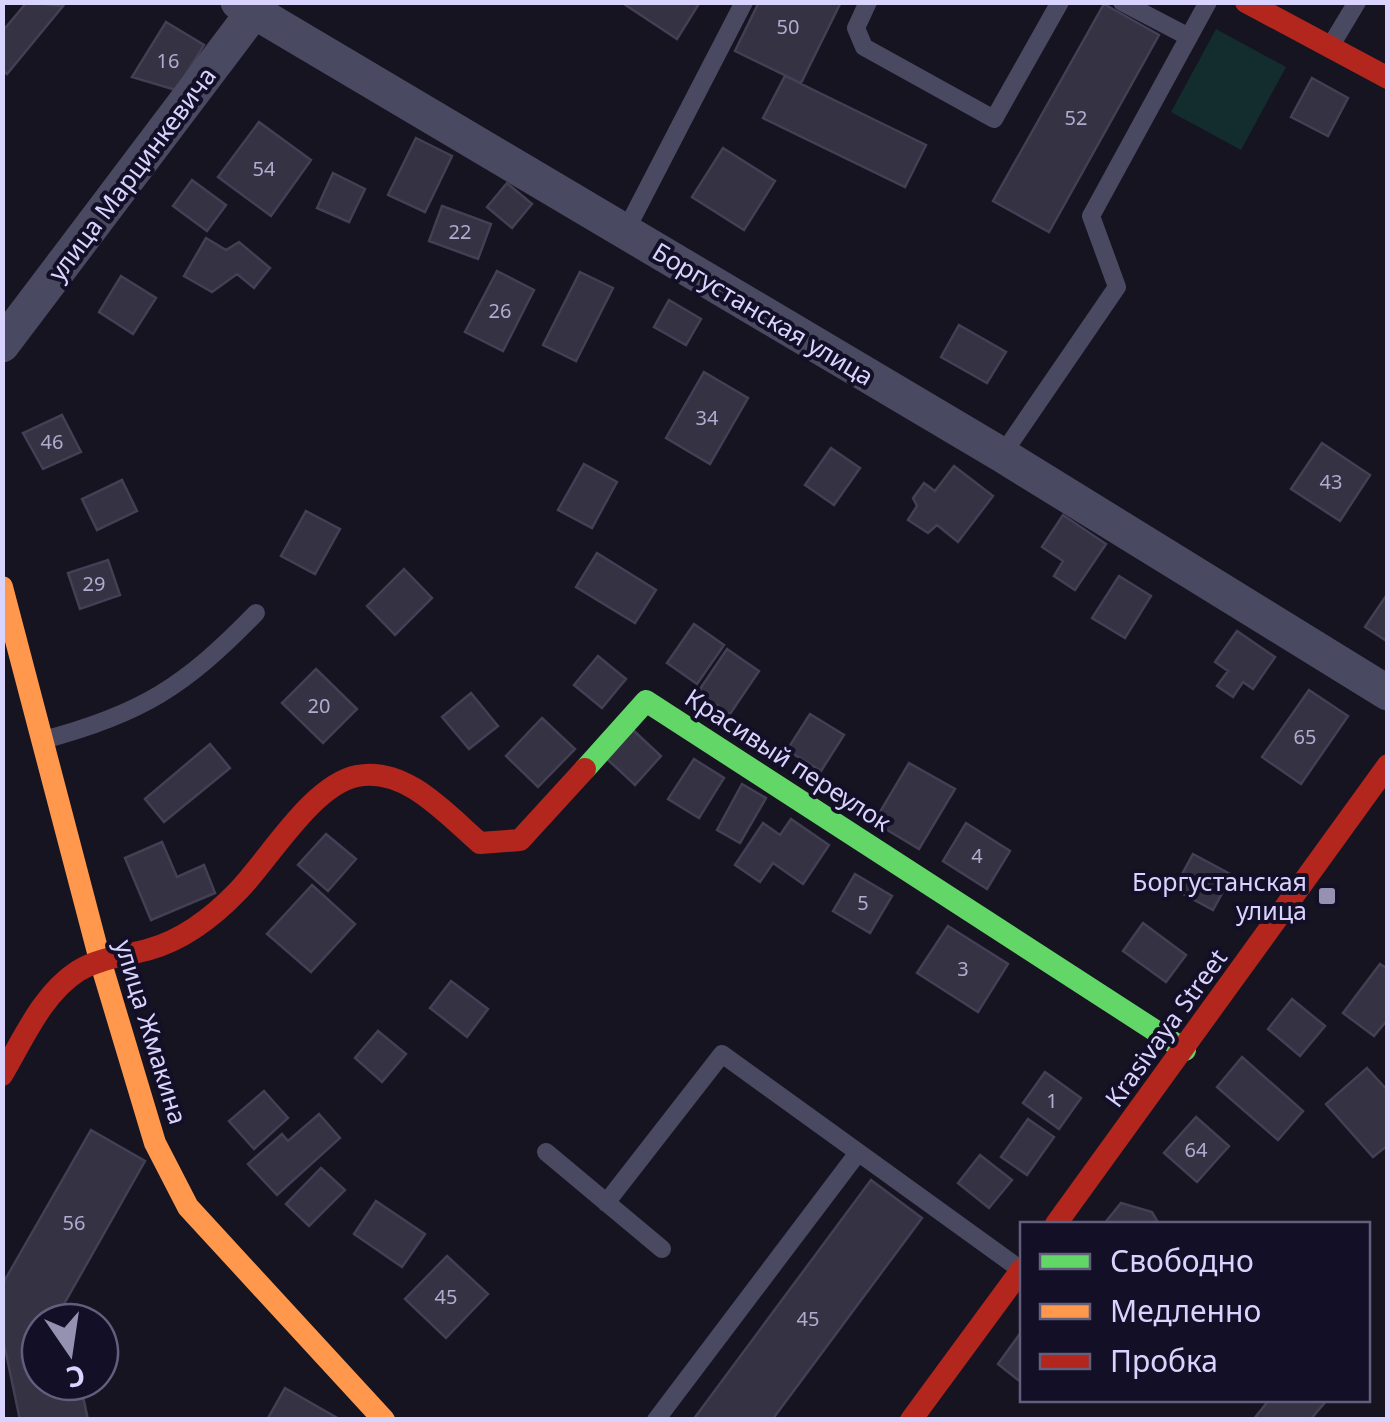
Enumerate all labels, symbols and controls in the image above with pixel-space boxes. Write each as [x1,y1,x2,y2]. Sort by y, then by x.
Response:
house number: 50 [777,13,799,40]
house number: 16 [157,47,179,74]
street label: улица Марцинкевича [39,59,223,288]
house number: 52 [1065,104,1087,131]
house number: 54 [253,155,276,182]
house number: 22 [449,218,471,245]
street label: Боргустанская улица [647,234,880,393]
house number: 26 [489,297,511,324]
house number: 34 [696,404,719,431]
house number: 46 [41,428,63,455]
house number: 43 [1320,468,1342,495]
house number: 29 [83,570,105,597]
street label: Красивый переулок [679,680,899,839]
house number: 20 [308,692,330,719]
house number: 65 [1294,723,1316,750]
house number: 4 [971,842,983,869]
place label: Боргустанская улица [1132,864,1307,927]
marker: Боргустанская улица [1316,885,1338,907]
house number: 5 [857,889,869,916]
street label: улица Жмакина [108,935,196,1128]
street label: Krasivaya Street [1096,942,1234,1113]
house number: 3 [957,955,969,982]
house number: 1 [1046,1087,1058,1114]
house number: 64 [1185,1136,1208,1163]
house number: 56 [63,1209,85,1236]
legend [1020,1222,1370,1402]
text: Свободно [1110,1240,1254,1281]
house number: 45 [435,1283,457,1310]
text: Медленно [1110,1290,1261,1331]
north arrow [20,1302,120,1402]
house number: 45 [797,1305,819,1332]
text: Пробка [1110,1340,1218,1381]
text: С [63,1357,89,1398]

